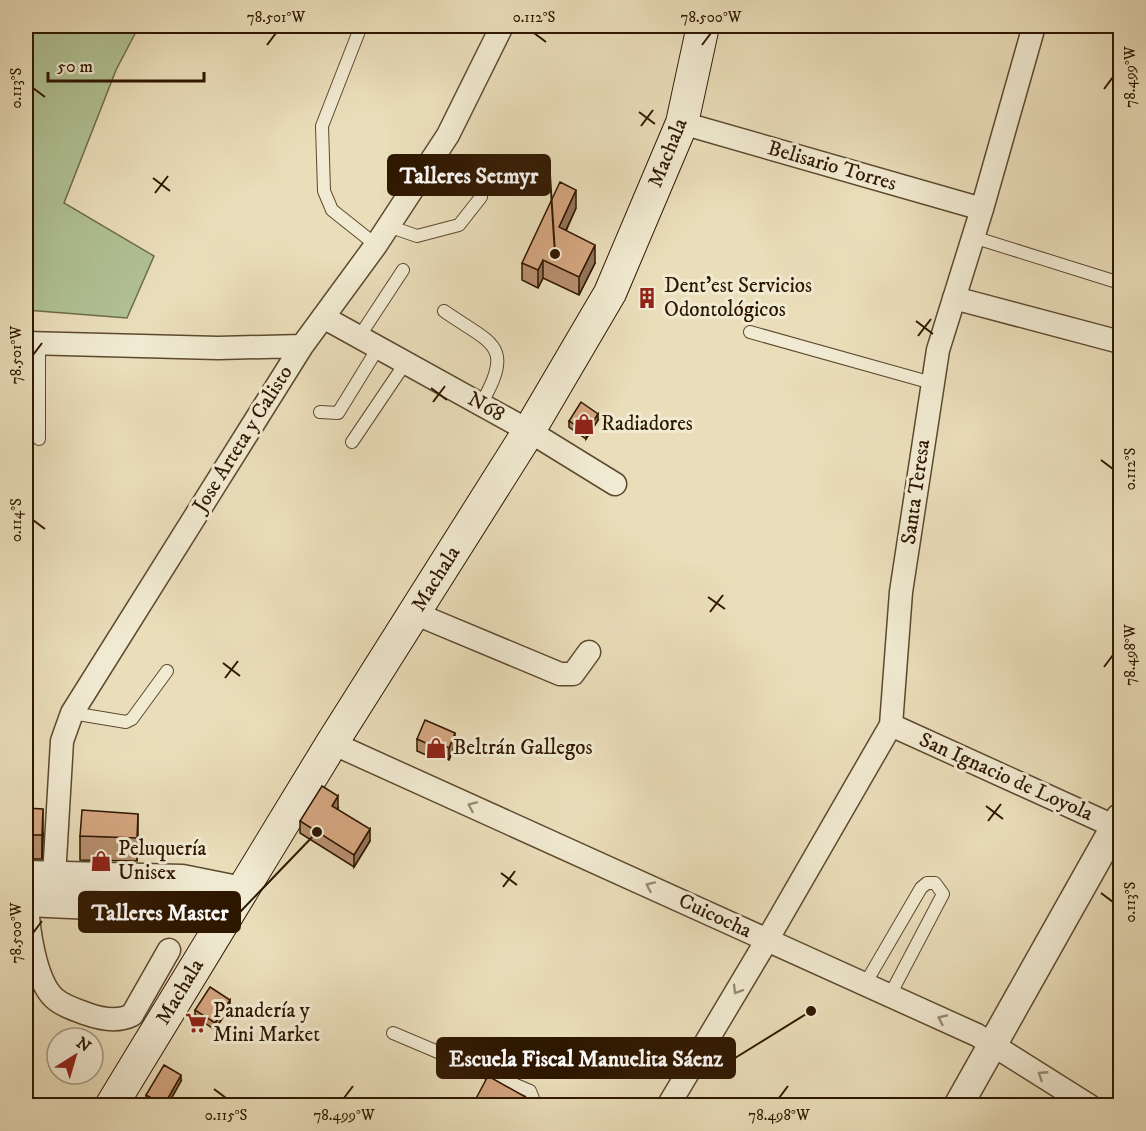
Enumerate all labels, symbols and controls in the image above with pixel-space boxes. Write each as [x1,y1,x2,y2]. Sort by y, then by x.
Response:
text: 78.501°W [247,8,305,27]
text: 0.112°S [513,8,555,27]
text: 78.500°W [681,8,742,27]
scale bar [48,45,204,83]
text: 78.499°W [1121,46,1140,108]
text: 50 m [57,56,93,78]
text: 0.113°S [7,67,26,108]
street label: Machala [642,115,694,191]
street label: Belisario Torres [765,135,899,197]
callout: Talleres Setmyr [388,155,550,195]
text: Talleres Setmyr [399,163,539,190]
place label: Dent'est Servicios Odontológicos [664,273,812,323]
building icon: Dent'est Servicios Odontológicos [635,286,659,310]
text: 78.501°W [7,326,26,384]
street label: Jose Arteta y Calisto [186,361,299,519]
street label: N68 [463,386,509,428]
place label: Radiadores [601,411,693,437]
shop icon: Radiadores [572,412,596,436]
street label: Santa Teresa [896,438,936,546]
text: 0.112°S [1121,448,1140,490]
text: 0.114°S [7,498,26,542]
street label: Machala [406,541,466,617]
text: 78.498°W [1121,624,1140,686]
street label: San Ignacio de Loyola [915,727,1097,827]
place label: Beltrán Gallegos [453,735,592,761]
shop icon: Beltrán Gallegos [424,736,448,760]
one-way arrow [467,801,478,813]
place label: Peluquería Unisex [118,836,206,886]
shop icon: Peluquería Unisex [89,849,113,873]
text: 0.113°S [1121,881,1140,922]
one-way arrow [645,882,656,894]
street label: Cuicocha [674,888,756,944]
callout: Talleres Master [79,892,240,932]
text: Talleres Master [91,900,229,927]
text: 78.500°W [7,902,26,963]
street label: Machala [150,954,210,1030]
one-way arrow [732,984,744,994]
place label: Panadería y Mini Market [213,998,320,1048]
supermarket icon: Panadería y Mini Market [184,1011,208,1035]
one-way arrow [937,1015,948,1027]
north arrow [45,1026,105,1086]
text: N [72,1033,95,1057]
callout: Escuela Fiscal Manuelita Sáenz [437,1038,735,1078]
text: Escuela Fiscal Manuelita Sáenz [449,1046,724,1073]
one-way arrow [1038,1071,1049,1082]
text: 0.115°S [205,1106,247,1125]
text: 78.499°W [313,1106,375,1125]
text: 78.498°W [748,1106,810,1125]

